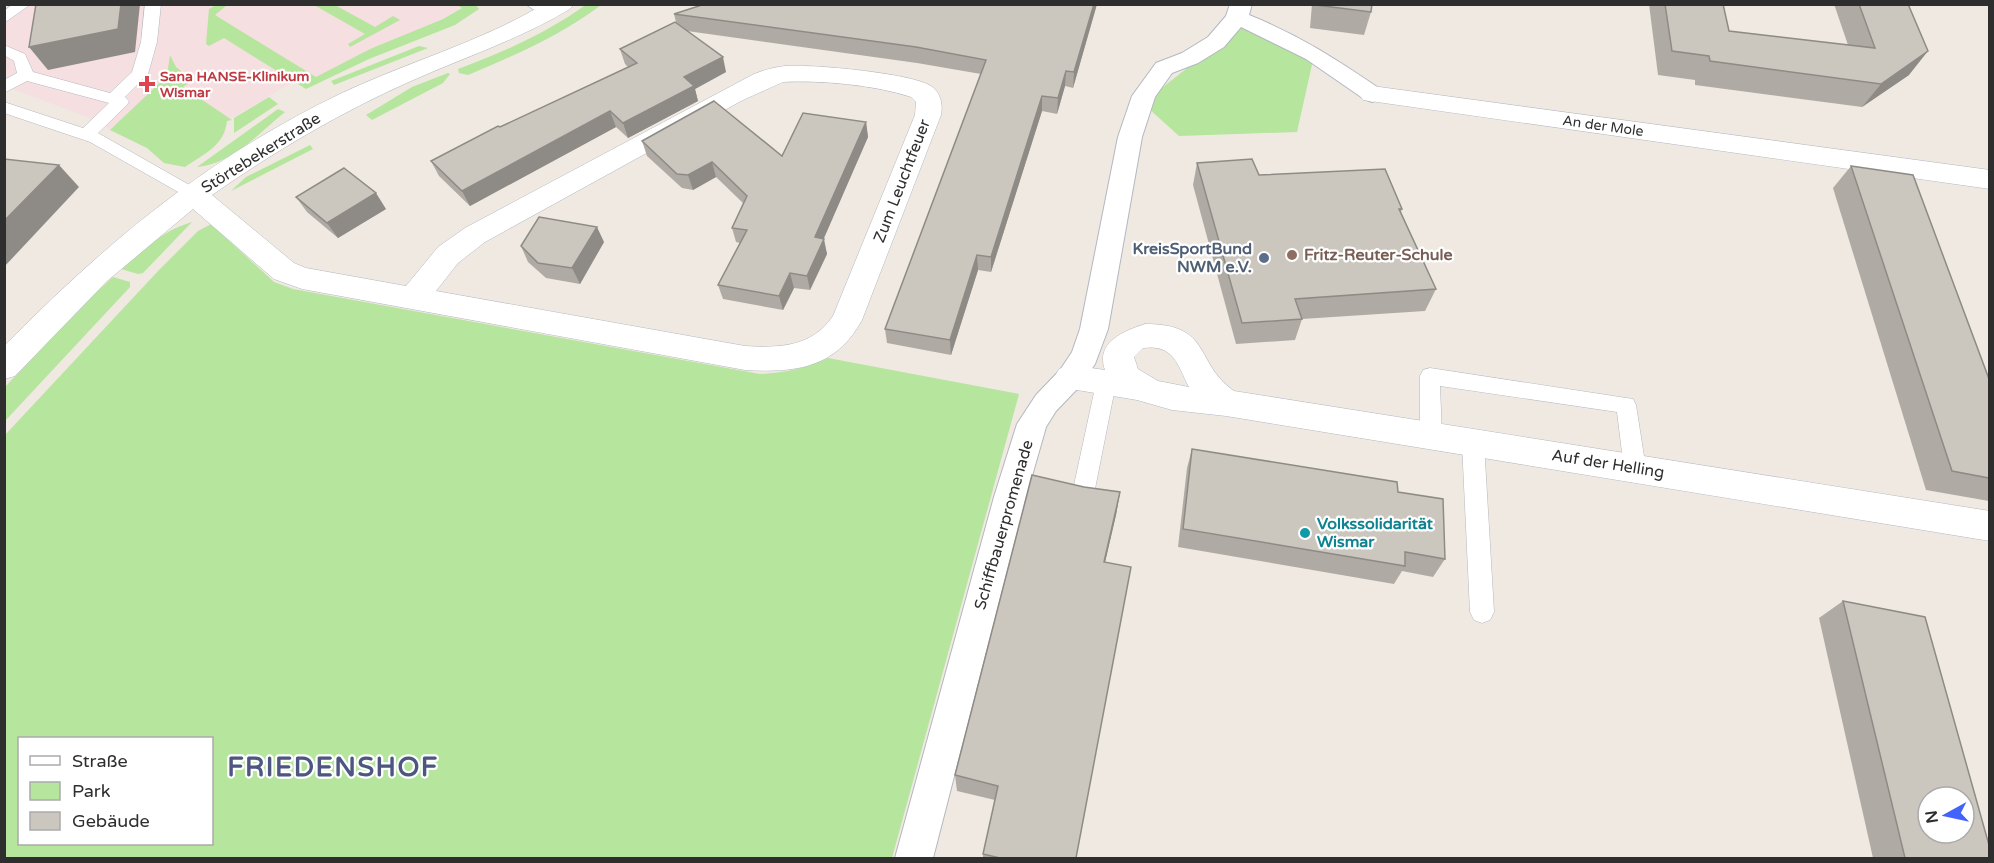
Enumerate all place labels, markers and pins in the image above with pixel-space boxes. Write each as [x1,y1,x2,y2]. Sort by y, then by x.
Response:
place label: Sana HANSE-Klinikum Wismar [160,68,310,101]
marker: Sana HANSE-Klinikum Wismar [138,75,156,93]
place label: KreisSportBund NWM e.V. [1132,239,1252,277]
place label: Fritz-Reuter-Schule [1304,245,1452,265]
marker: Fritz-Reuter-Schule [1285,248,1299,262]
marker: KreisSportBund NWM e.V. [1257,251,1271,265]
place label: Volkssolidarität Wismar [1317,514,1434,552]
marker: Volkssolidarität Wismar [1298,526,1312,540]

